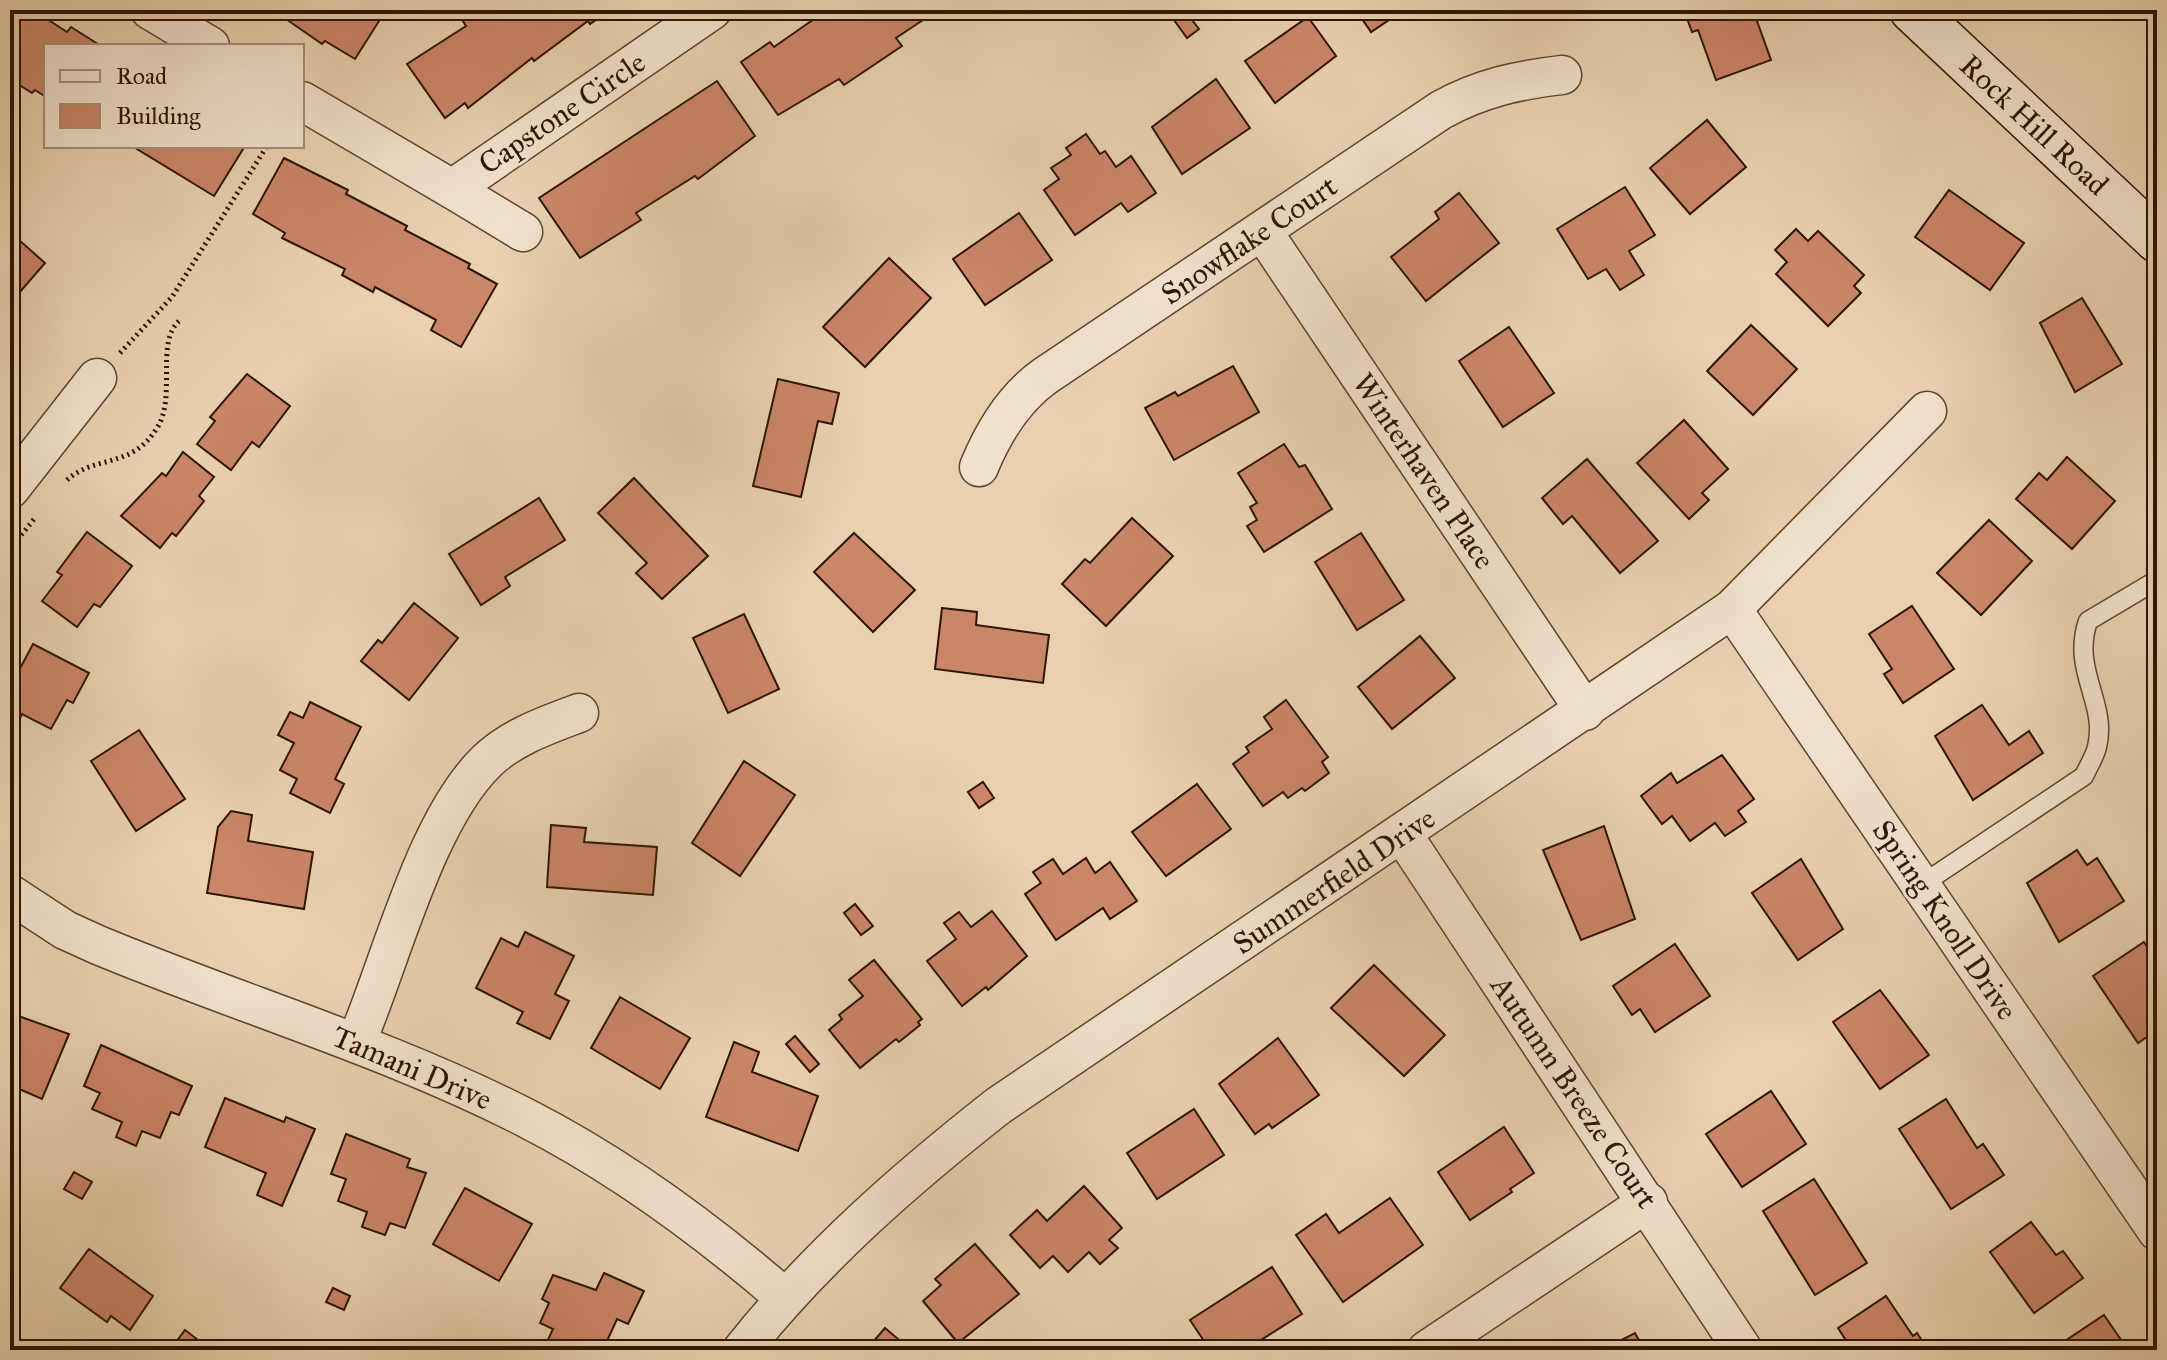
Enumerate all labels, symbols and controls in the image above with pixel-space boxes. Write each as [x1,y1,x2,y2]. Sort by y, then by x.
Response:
legend [44,44,304,148]
street label: Capstone Circle [472,44,652,182]
street label: Rock Hill Road [1952,47,2116,203]
text: Road [116,61,167,91]
text: Building [116,101,201,131]
street label: Snowflake Court [1154,168,1344,312]
street label: Winterhaven Place [1345,366,1503,576]
street label: Summerfield Drive [1226,800,1442,962]
street label: Spring Knoll Drive [1865,813,2025,1027]
street label: Autumn Breeze Court [1482,967,1665,1215]
street label: Tamani Drive [327,1018,497,1118]

